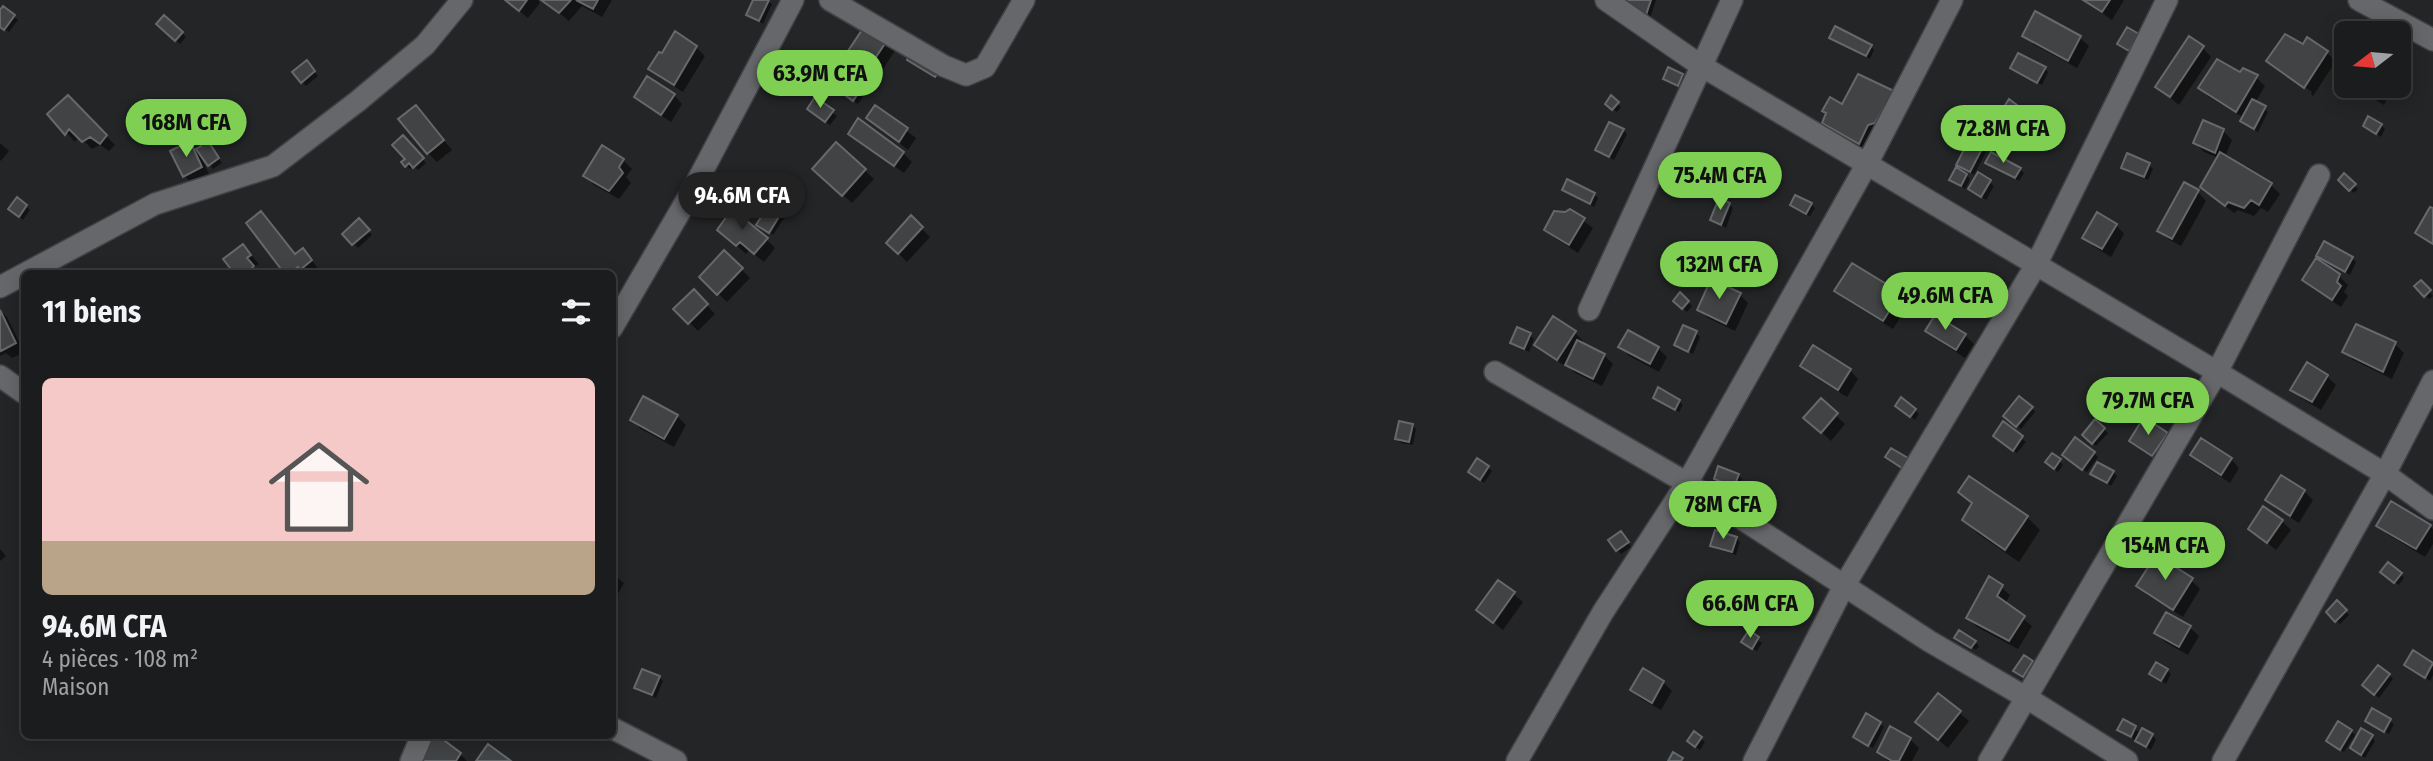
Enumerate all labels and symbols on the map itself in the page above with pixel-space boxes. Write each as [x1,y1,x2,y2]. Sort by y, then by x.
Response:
north arrow [2334,21,2412,98]
pin: 63.9M CFA [740,50,900,110]
pin: 168M CFA [114,100,258,159]
pin: 72.8M CFA [1923,106,2083,165]
pin: 75.4M CFA [1640,152,1800,212]
pin: 94.6M CFA [662,173,822,232]
pin: 132M CFA [1647,242,1791,301]
pin: 49.6M CFA [1865,272,2025,332]
pin: 79.7M CFA [2068,378,2228,437]
pin: 78M CFA [1658,482,1788,541]
pin: 154M CFA [2093,522,2237,582]
pin: 66.6M CFA [1670,580,1830,640]

